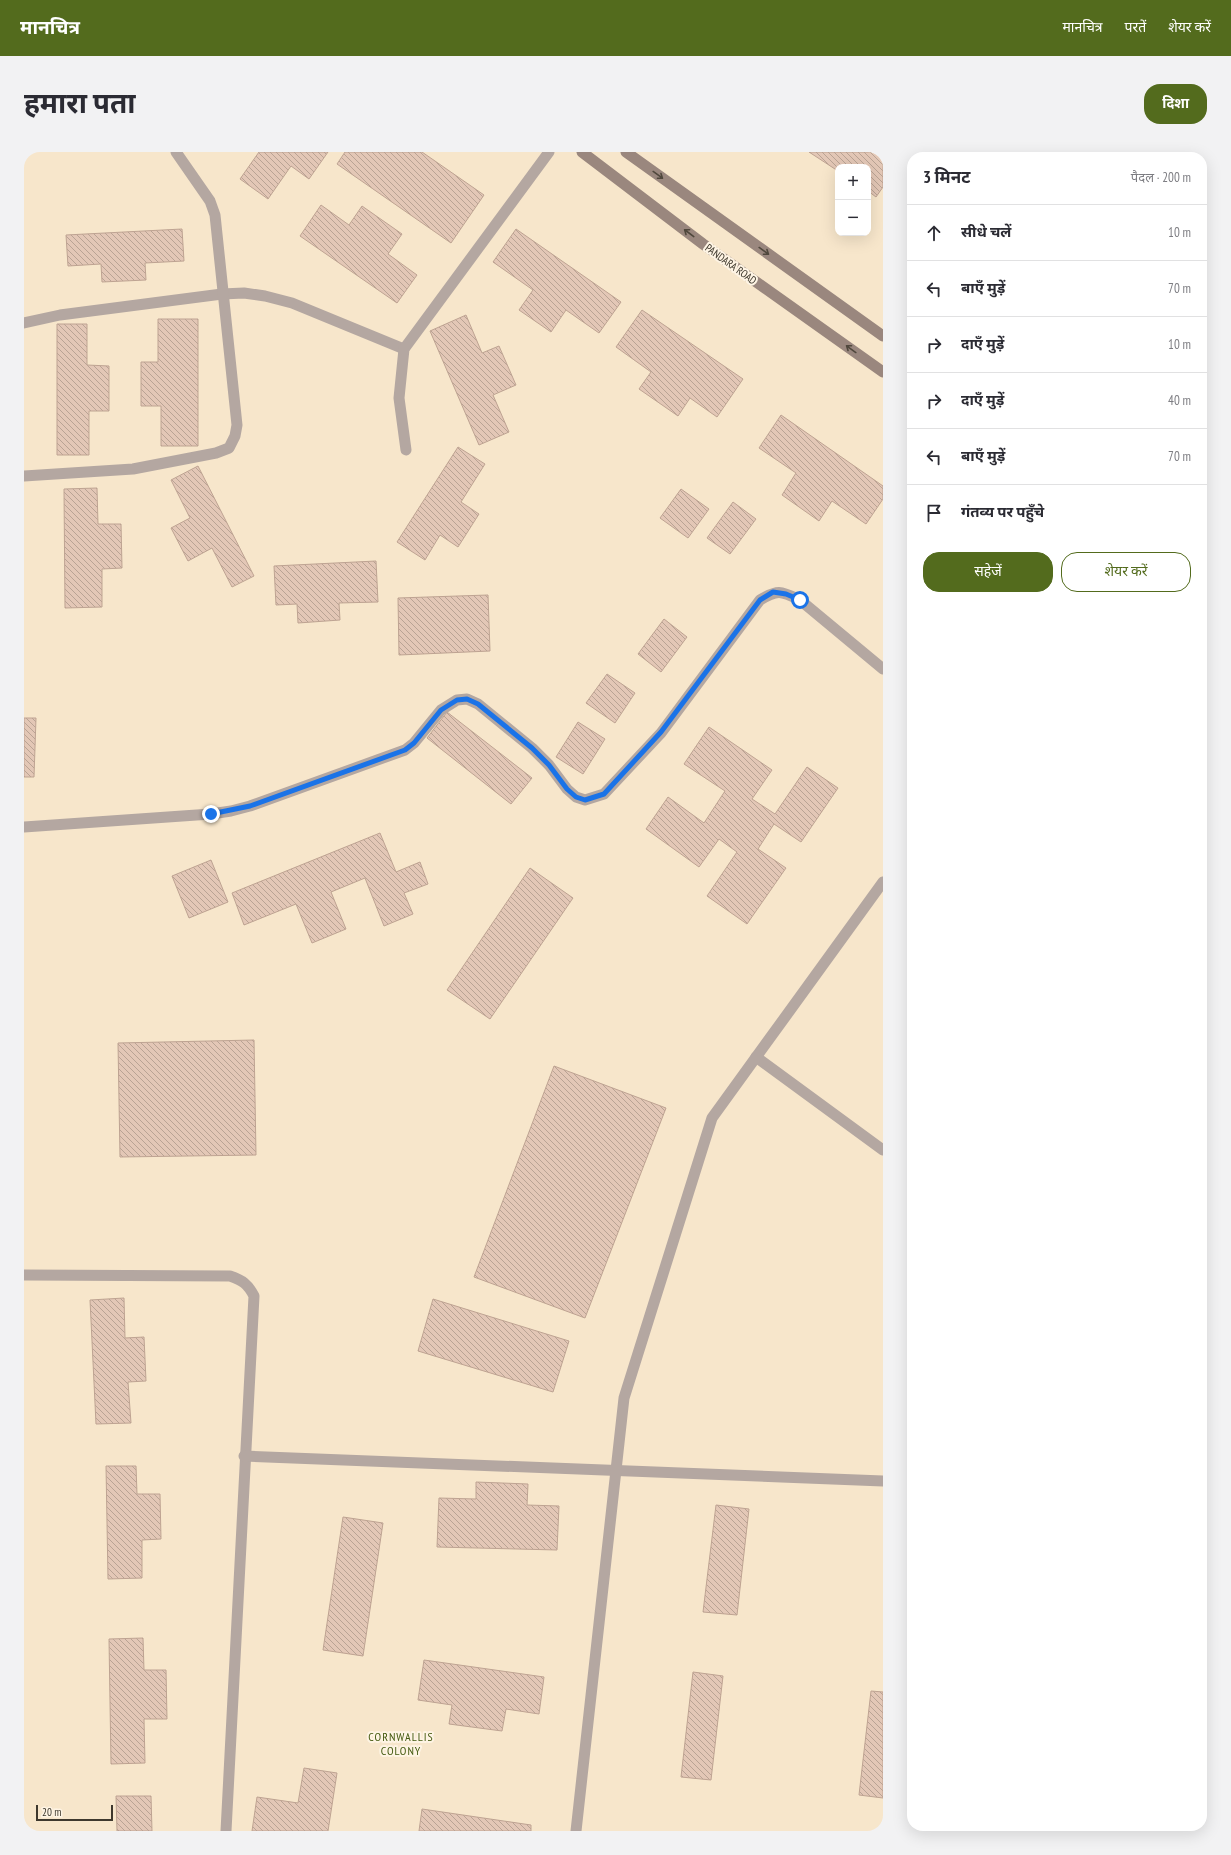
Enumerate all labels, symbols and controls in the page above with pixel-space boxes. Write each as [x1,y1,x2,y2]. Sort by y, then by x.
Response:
text: मानचित्र [20,15,80,39]
text: मानचित्र [1063,18,1103,36]
text: परतें [1125,18,1146,36]
text: शेयर करें [1168,18,1211,36]
text: हमारा पता [24,84,135,121]
button: दिशा [1144,84,1207,124]
map controls [835,164,871,236]
button: + [835,164,871,200]
text: 3 मिनट [923,166,970,188]
text: पैदल · 200 m [1131,169,1191,186]
one-way arrow [652,171,663,179]
button: − [835,200,871,236]
icon: ahead [923,222,945,244]
text: सीधे चलें [961,222,1011,241]
text: 10 m [1168,224,1191,241]
one-way arrow [683,229,694,237]
street label: PANDARA ROAD [703,241,760,287]
one-way arrow [758,247,769,255]
icon: left [923,278,945,300]
text: बाएँ मुड़ें [961,278,1005,297]
text: 70 m [1168,280,1191,297]
icon: right [923,334,945,356]
text: दाएँ मुड़ें [961,334,1004,353]
text: 10 m [1168,336,1191,353]
one-way arrow [846,345,857,354]
icon: right [923,390,945,412]
text: दाएँ मुड़ें [961,390,1004,409]
text: 40 m [1168,392,1191,409]
icon: left [923,446,945,468]
text: बाएँ मुड़ें [961,446,1005,465]
text: 70 m [1168,448,1191,465]
icon: arrive [923,502,945,524]
text: गंतव्य पर पहुँचे [961,502,1044,521]
button: सहेजें [923,552,1053,592]
button: शेयर करें [1061,552,1191,592]
route start [791,591,809,609]
route end [202,805,220,823]
district label: CORNWALLIS COLONY [368,1729,434,1758]
scale bar [36,1803,113,1822]
text: 20 m [42,1805,61,1819]

